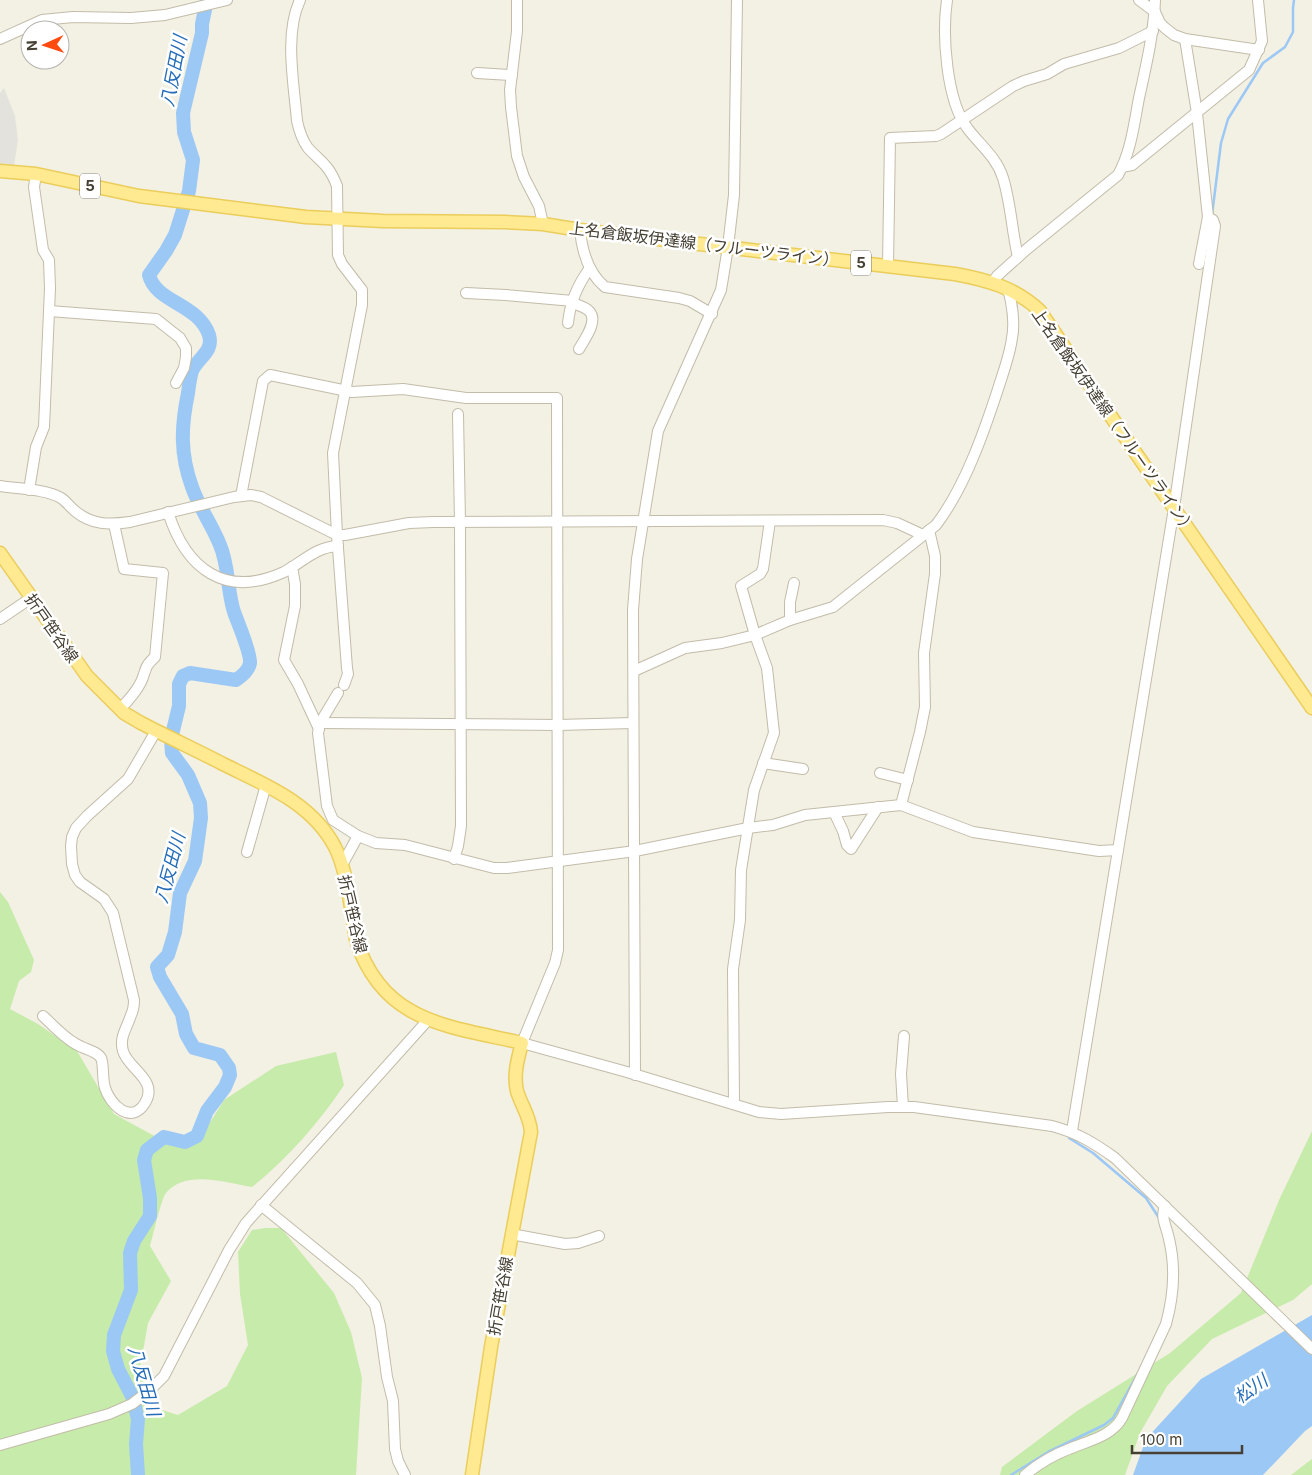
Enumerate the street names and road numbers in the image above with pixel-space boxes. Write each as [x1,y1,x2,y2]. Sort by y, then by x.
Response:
road number: 5 [80,174,100,198]
street label: 上名倉飯坂伊達線（フルーツライン） [568,218,840,270]
road number: 5 [851,250,871,276]
street label: 上名倉飯坂伊達線（フルーツライン） [1028,304,1200,538]
street label: 折戸笹谷線 [21,589,83,667]
street label: 折戸笹谷線 [334,873,372,955]
street label: 折戸笹谷線 [483,1255,517,1337]

